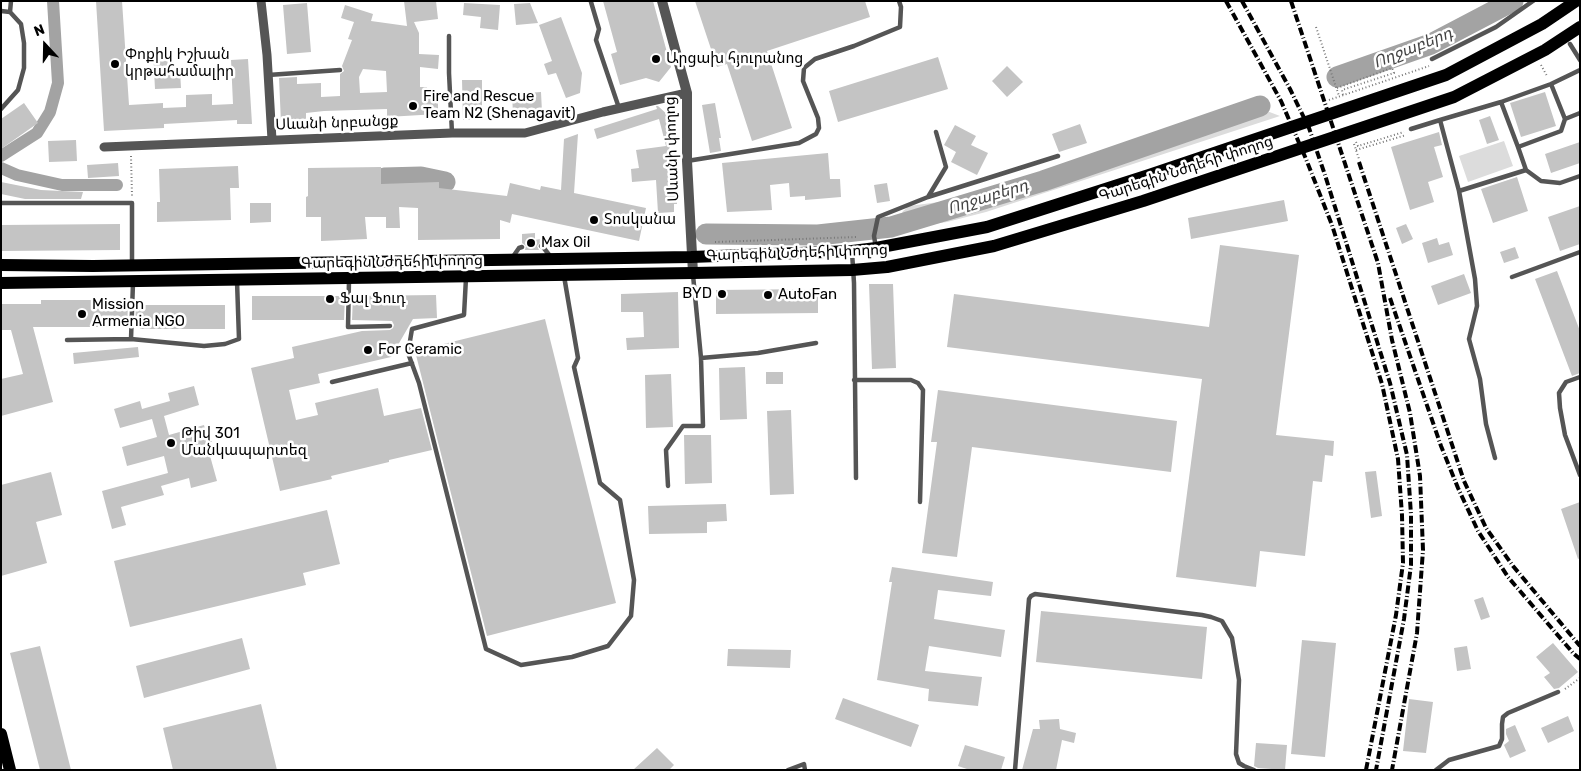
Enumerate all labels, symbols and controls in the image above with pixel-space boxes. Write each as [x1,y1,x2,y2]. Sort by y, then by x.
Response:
north arrow [20,20,70,70]
text: N [32,21,47,40]
water label: Ողջաբերդ [1371,23,1455,73]
place label: Փոքիկ Իշխան կրթահամալիր [125,46,234,81]
place label: Արցախ հյուրանոց [666,50,803,68]
marker: Արցախ հյուրանոց [650,53,662,65]
marker: Փոքիկ Իշխան կրթահամալիր [109,58,121,70]
place label: Fire and Rescue Team N2 (Shenagavit) [423,88,576,123]
street label: Սևանի փողոց [661,96,683,202]
marker: Fire and Rescue Team N2 (Shenagavit) [407,100,419,112]
street label: Սևանի նրբանցք [275,112,399,134]
street label: Գարեգին Նժդեհի փողոց [1097,132,1275,206]
water label: Ողջաբերդ [945,176,1031,218]
place label: Տոսկանա [604,211,676,229]
marker: Տոսկանա [588,214,600,226]
place label: Max Oil [541,234,590,252]
marker: Max Oil [525,237,537,249]
street label: Գարեգին Նժդեհի փողոց [706,241,888,265]
street label: Գարեգին Նժդեհի փողոց [301,251,483,273]
place label: BYD [682,285,712,303]
place label: AutoFan [778,286,837,304]
marker: BYD [716,288,728,300]
marker: AutoFan [762,289,774,301]
place label: Ֆալ Ֆուդ [340,290,406,308]
marker: Ֆալ Ֆուդ [324,293,336,305]
place label: Mission Armenia NGO [92,296,185,331]
marker: Mission Armenia NGO [76,308,88,320]
place label: For Ceramic [378,341,462,359]
marker: For Ceramic [362,344,374,356]
place label: Թիվ 301 Մանկապարտեզ [181,425,307,460]
marker: Թիվ 301 Մանկապարտեզ [165,437,177,449]

